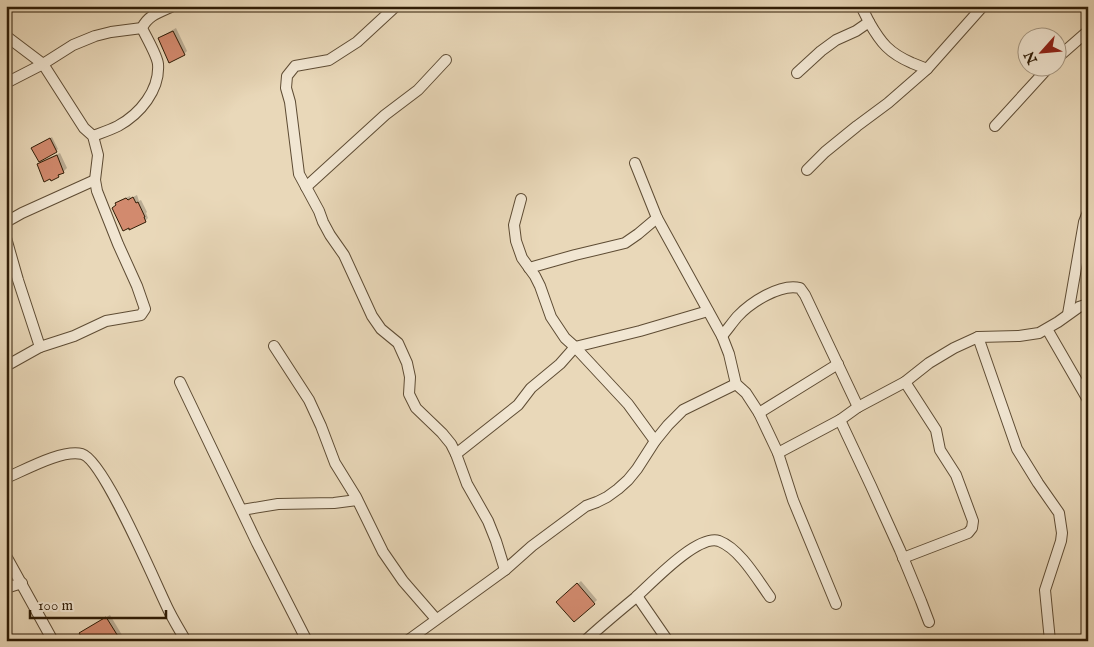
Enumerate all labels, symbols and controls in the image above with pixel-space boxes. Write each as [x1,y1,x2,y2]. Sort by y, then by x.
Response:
north arrow [1016,28,1066,78]
text: N [1021,48,1043,68]
scale bar [30,587,166,619]
text: 100 m [38,596,74,615]

